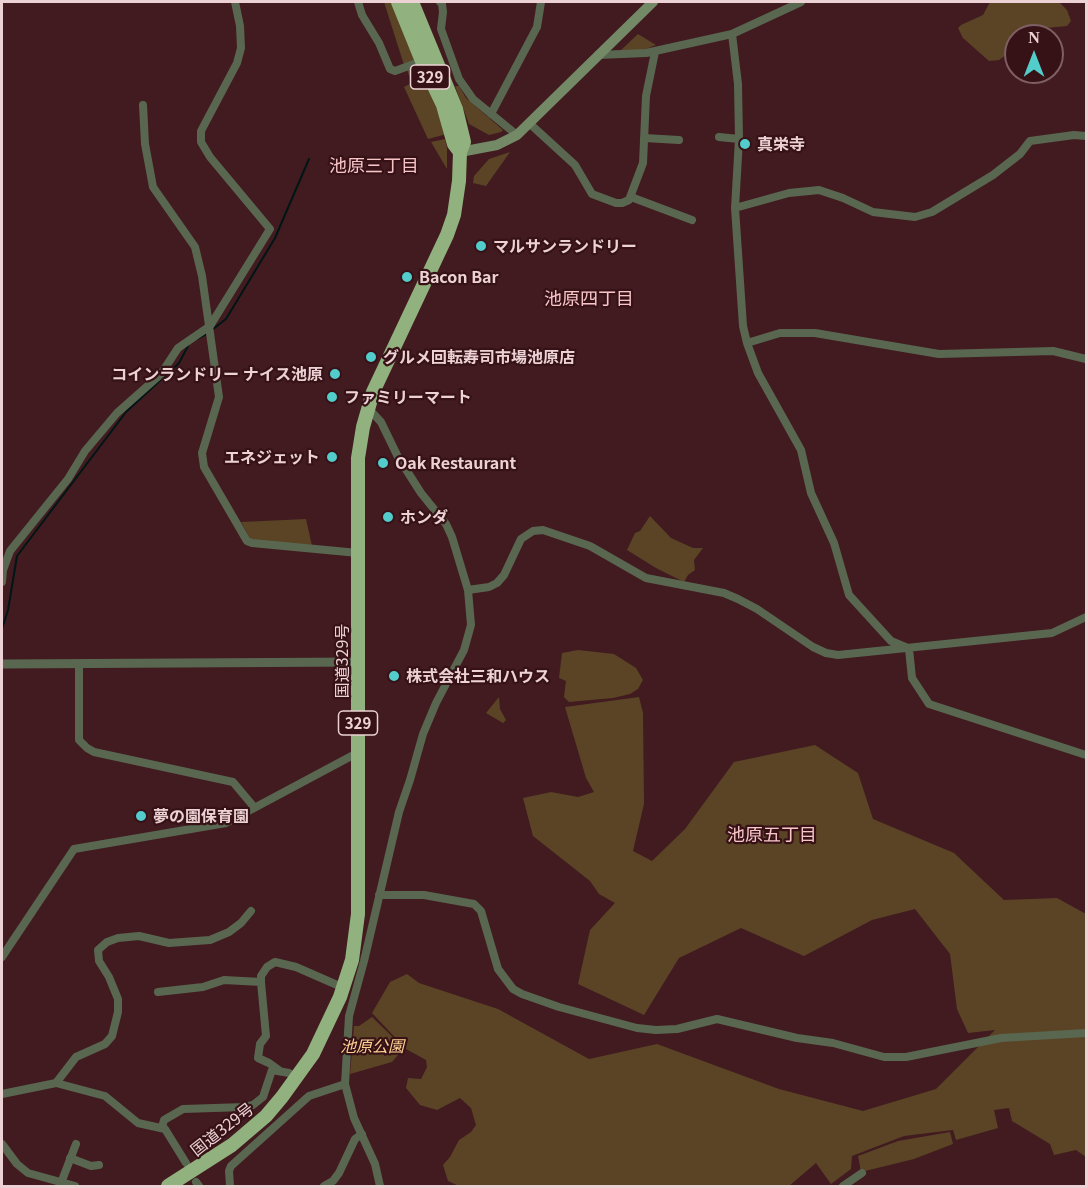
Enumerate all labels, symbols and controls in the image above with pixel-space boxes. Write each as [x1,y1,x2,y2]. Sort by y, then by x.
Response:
north arrow [1004,24,1064,84]
text: N [1028,29,1040,46]
road number: 329 [410,65,450,89]
place label: 真栄寺 [757,134,805,154]
marker: 真栄寺 [738,137,752,151]
district label: 池原三丁目 [329,154,419,176]
place label: マルサンランドリー [493,236,637,256]
marker: マルサンランドリー [474,239,488,253]
place label: Bacon Bar [419,267,498,287]
marker: Bacon Bar [400,270,414,284]
district label: 池原四丁目 [544,287,634,309]
place label: グルメ回転寿司市場池原店 [383,347,575,367]
marker: グルメ回転寿司市場池原店 [364,350,378,364]
place label: コインランドリー ナイス池原 [111,364,323,384]
marker: コインランドリー ナイス池原 [328,367,342,381]
place label: ファミリーマート [344,387,472,407]
marker: ファミリーマート [325,390,339,404]
place label: エネジェット [224,447,320,467]
marker: エネジェット [325,450,339,464]
place label: Oak Restaurant [395,453,516,473]
marker: Oak Restaurant [376,456,390,470]
place label: ホンダ [400,507,448,527]
marker: ホンダ [381,510,395,524]
street label: 国道329号 [332,624,352,698]
place label: 株式会社三和ハウス [406,666,550,686]
marker: 株式会社三和ハウス [387,669,401,683]
road number: 329 [338,711,378,735]
place label: 夢の園保育園 [153,806,249,826]
marker: 夢の園保育園 [134,809,148,823]
district label: 池原五丁目 [727,823,817,845]
park label: 池原公園 [340,1036,404,1056]
street label: 国道329号 [187,1098,257,1160]

